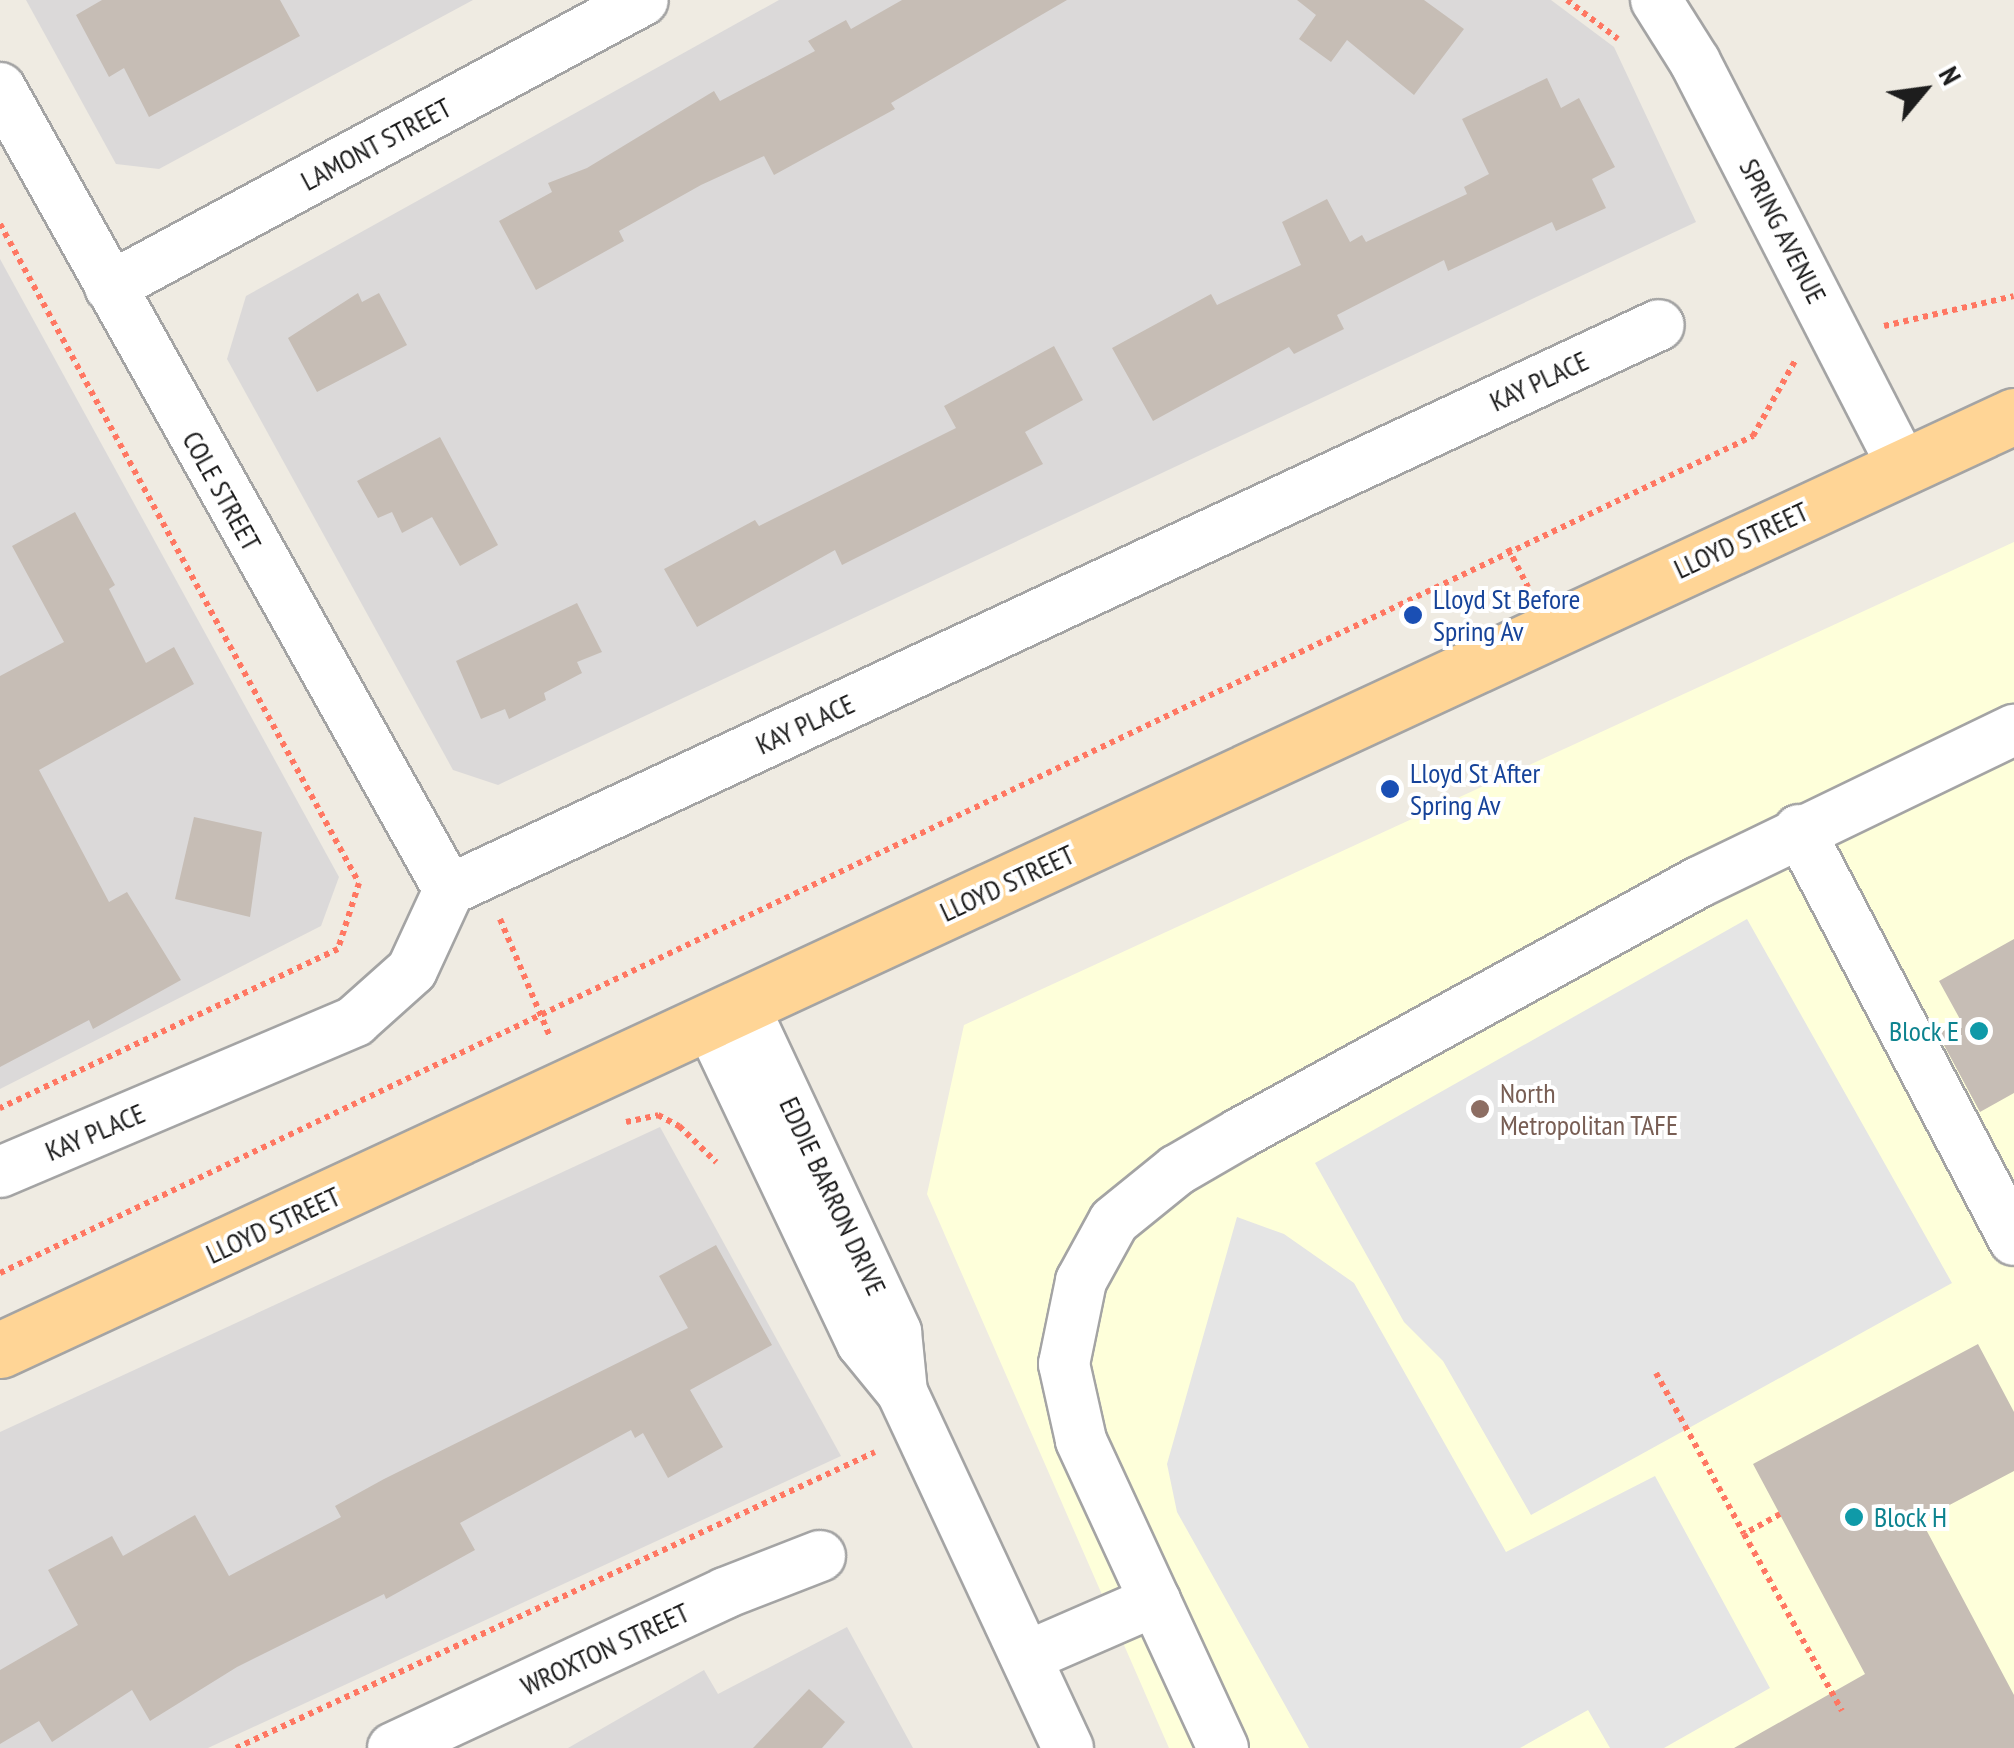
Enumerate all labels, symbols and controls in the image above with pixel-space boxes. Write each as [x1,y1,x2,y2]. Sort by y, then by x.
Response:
north arrow [1874,40,1974,140]
text: N [1931,60,1971,91]
street label: LAMONT STREET [295,90,457,198]
street label: SPRING AVENUE [1732,153,1834,309]
street label: KAY PLACE [1484,344,1594,418]
street label: COLE STREET [175,425,269,557]
street label: LLOYD STREET [1669,494,1813,586]
place label: Lloyd St Before Spring Av [1433,582,1580,648]
marker: Lloyd St Before Spring Av [1402,604,1424,626]
street label: KAY PLACE [750,687,860,761]
place label: Lloyd St After Spring Av [1410,756,1541,822]
marker: Lloyd St After Spring Av [1379,778,1401,800]
street label: LLOYD STREET [935,837,1079,929]
place label: Block E [1888,1014,1959,1048]
marker: Block E [1968,1020,1990,1042]
place label: North Metropolitan TAFE [1500,1076,1679,1142]
street label: EDDIE BARRON DRIVE [772,1092,894,1300]
street label: KAY PLACE [40,1096,150,1168]
marker: North Metropolitan TAFE [1469,1098,1491,1120]
street label: LLOYD STREET [201,1179,345,1271]
place label: Block H [1874,1500,1948,1534]
marker: Block H [1843,1506,1865,1528]
street label: WROXTON STREET [516,1595,694,1703]

